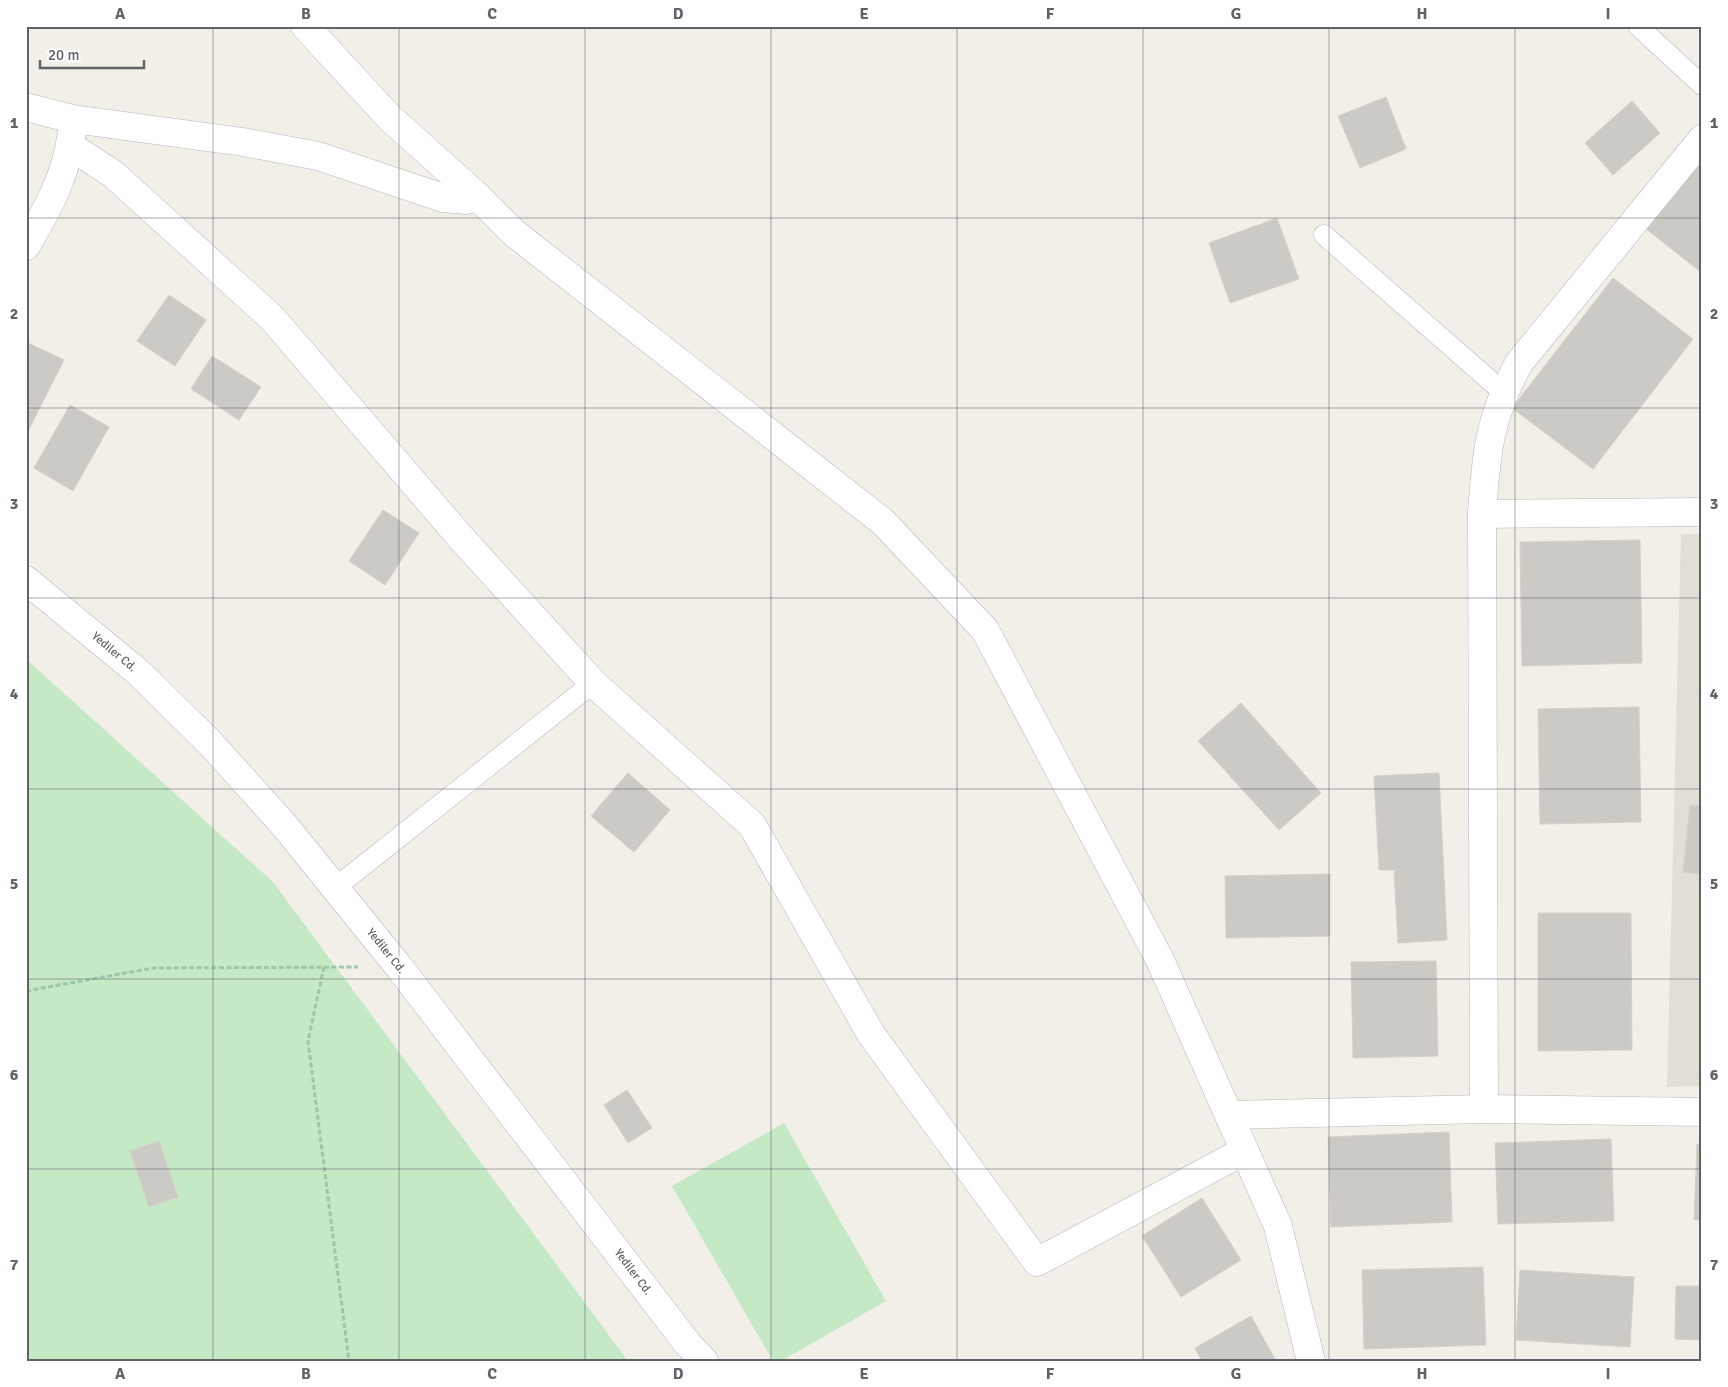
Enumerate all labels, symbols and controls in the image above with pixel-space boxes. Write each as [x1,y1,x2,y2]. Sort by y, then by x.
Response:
text: A [115,4,126,24]
text: B [301,4,311,24]
text: C [487,4,497,24]
text: D [673,4,684,24]
text: E [859,4,869,24]
text: F [1046,4,1055,24]
text: G [1231,4,1241,24]
text: H [1417,4,1427,24]
text: I [1605,4,1611,24]
scale bar [40,38,144,70]
text: 20 m [48,46,79,64]
text: 1 [10,113,19,133]
text: 1 [1710,113,1719,133]
text: 2 [10,304,18,324]
text: 2 [1710,304,1718,324]
text: 3 [10,494,18,514]
text: 3 [1710,494,1718,514]
street label: Yediler Cd. [88,629,140,675]
text: 4 [10,684,19,704]
text: 4 [1710,684,1719,704]
text: 5 [10,874,18,894]
text: 5 [1710,874,1718,894]
street label: Yediler Cd. [363,925,409,977]
text: 6 [10,1065,19,1085]
text: 6 [1710,1065,1719,1085]
street label: Yediler Cd. [611,1246,655,1298]
text: 7 [10,1255,19,1275]
text: 7 [1710,1255,1719,1275]
text: A [115,1364,126,1384]
text: B [301,1364,311,1384]
text: C [487,1364,497,1384]
text: D [673,1364,684,1384]
text: E [859,1364,869,1384]
text: F [1046,1364,1055,1384]
text: G [1231,1364,1241,1384]
text: H [1417,1364,1427,1384]
text: I [1605,1364,1611,1384]

